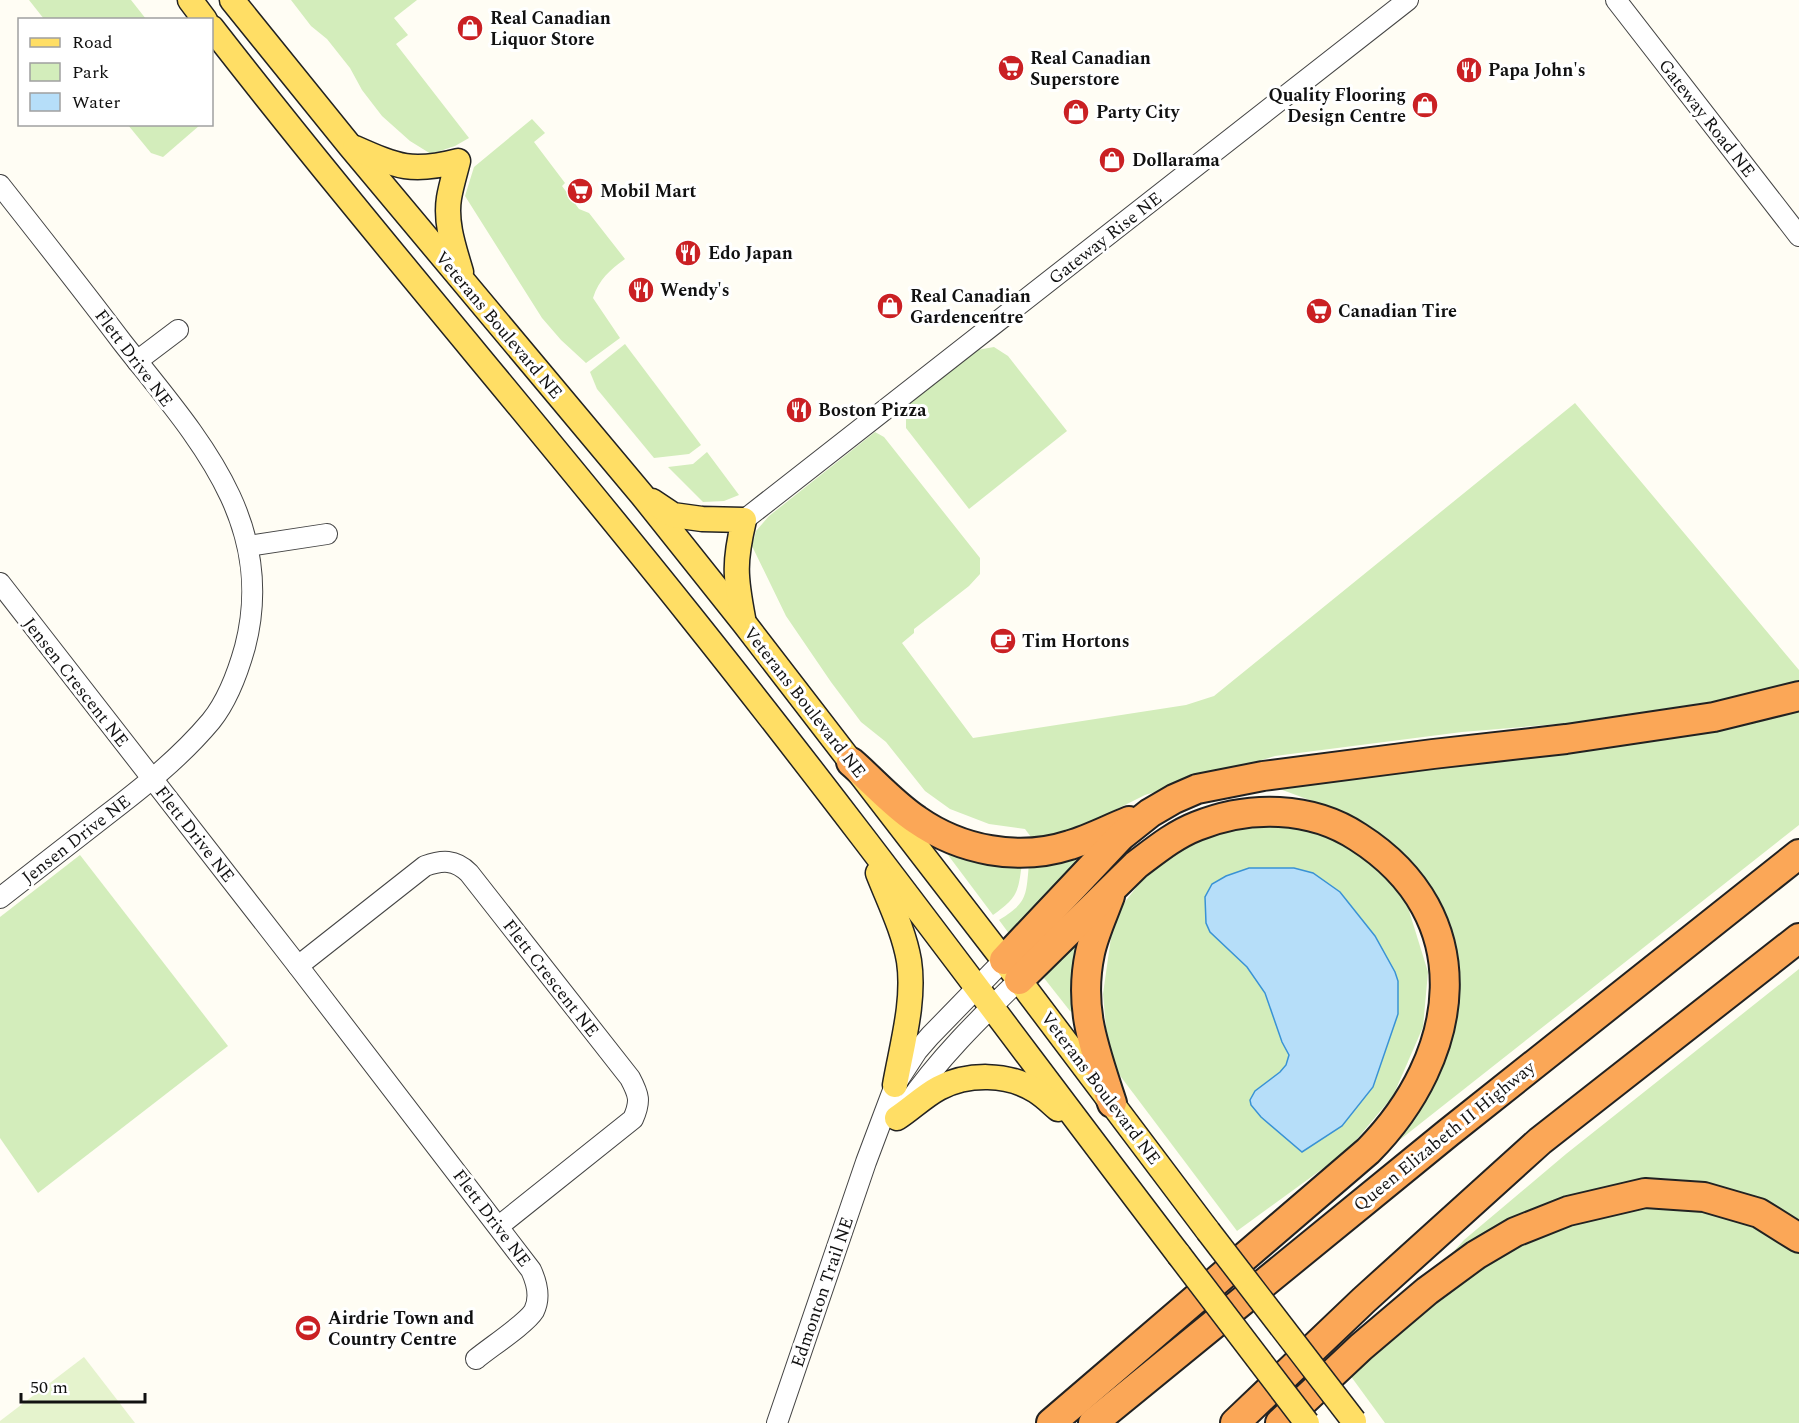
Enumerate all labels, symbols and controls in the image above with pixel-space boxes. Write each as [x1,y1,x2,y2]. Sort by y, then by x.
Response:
place label: Real Canadian Liquor Store [490,5,611,53]
shop icon: Real Canadian Liquor Store [455,13,485,43]
legend [18,18,213,126]
text: Road [72,29,113,56]
place label: Real Canadian Superstore [1030,45,1151,93]
supermarket icon: Real Canadian Superstore [996,53,1026,83]
street label: Gateway Road NE [1652,53,1762,183]
restaurant icon: Papa John's [1454,55,1484,85]
place label: Papa John's [1488,57,1586,84]
text: Park [72,59,109,86]
place label: Quality Flooring Design Centre [1269,82,1406,130]
text: Water [72,89,120,116]
shop icon: Quality Flooring Design Centre [1410,90,1440,120]
shop icon: Party City [1061,97,1091,127]
place label: Party City [1096,99,1181,126]
shop icon: Dollarama [1097,145,1127,175]
place label: Dollarama [1132,147,1221,174]
supermarket icon: Mobil Mart [565,176,595,206]
place label: Mobil Mart [600,178,696,205]
street label: Gateway Rise NE [1043,185,1168,291]
restaurant icon: Edo Japan [673,238,703,268]
place label: Edo Japan [708,240,793,267]
street label: Veterans Boulevard NE [428,245,569,405]
restaurant icon: Wendy's [626,275,656,305]
place label: Wendy's [660,277,730,304]
place label: Real Canadian Gardencentre [910,283,1031,331]
shop icon: Real Canadian Gardencentre [875,291,905,321]
supermarket icon: Canadian Tire [1304,296,1334,326]
place label: Canadian Tire [1338,298,1457,325]
street label: Flett Drive NE [88,304,179,413]
restaurant icon: Boston Pizza [784,395,814,425]
place label: Boston Pizza [818,397,927,424]
street label: Jensen Crescent NE [16,611,135,753]
street label: Veterans Boulevard NE [737,621,873,784]
cafe icon: Tim Hortons [988,626,1018,656]
place label: Tim Hortons [1022,628,1130,655]
street label: Flett Drive NE [148,780,241,889]
street label: Jensen Drive NE [16,788,137,891]
street label: Flett Crescent NE [496,914,605,1043]
street label: Veterans Boulevard NE [1034,1006,1167,1171]
street label: Queen Elizabeth II Highway [1348,1054,1542,1218]
street label: Flett Drive NE [446,1164,537,1273]
street label: Edmonton Trail NE [784,1213,861,1371]
place label: Airdrie Town and Country Centre [328,1305,475,1353]
sports icon: Airdrie Town and Country Centre [293,1313,323,1343]
scale bar [21,1366,146,1404]
text: 50 m [30,1374,68,1401]

